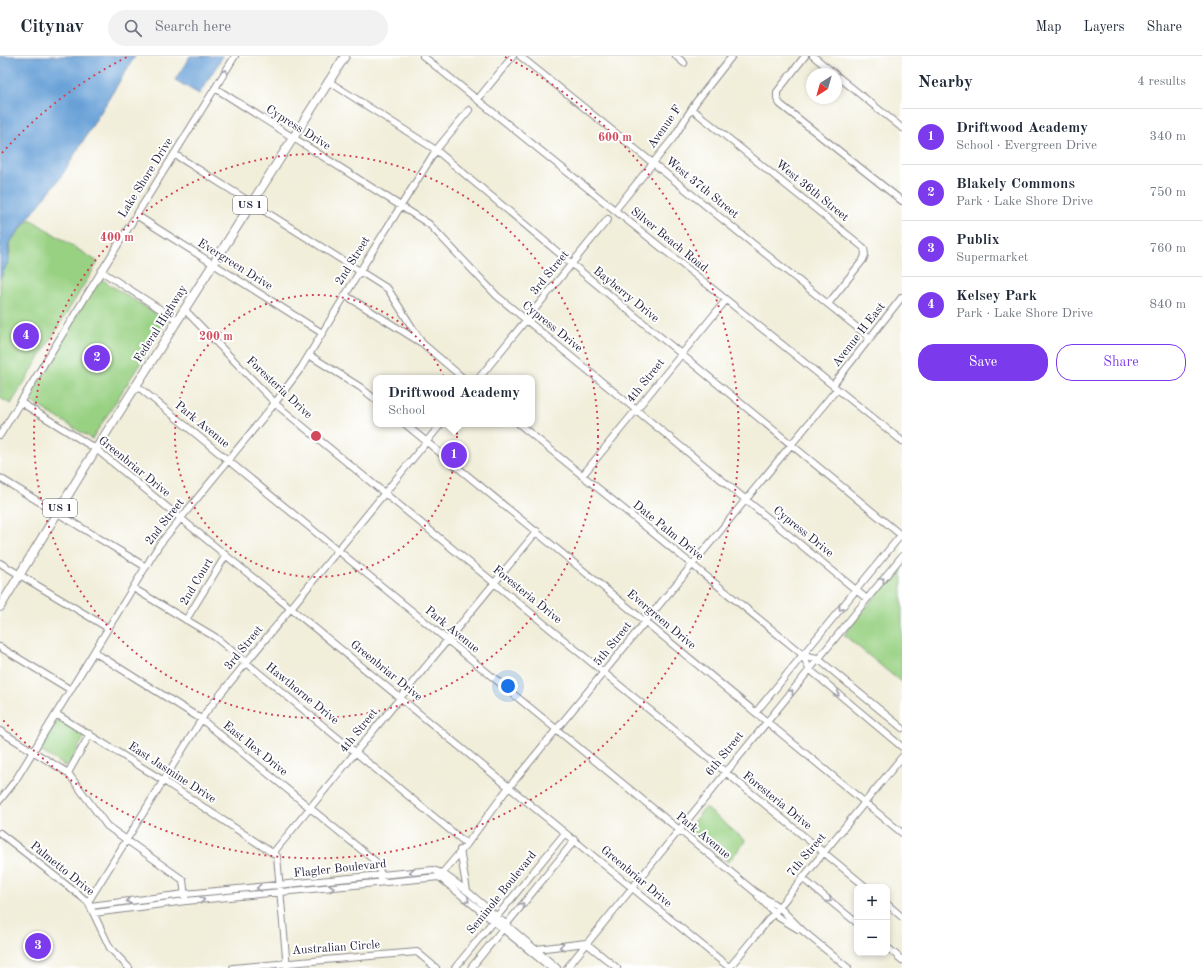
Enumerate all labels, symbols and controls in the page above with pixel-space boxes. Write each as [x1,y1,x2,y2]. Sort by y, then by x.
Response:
search box [108,10,388,46]
icon: search [122,17,144,39]
text: Citynav [20,18,84,37]
text: Search here [154,20,231,35]
text: Map [1036,20,1062,34]
text: Layers [1084,20,1125,34]
text: Share [1147,20,1182,34]
north arrow [806,68,842,104]
one-way arrow [220,69,227,76]
text: Nearby [918,74,973,91]
text: 4 results [1137,75,1186,88]
street label: Cypress Drive [264,103,333,153]
street label: Avenue F [646,103,684,151]
text: Driftwood Academy [956,121,1088,136]
text: 1 [927,130,935,143]
text: 340 m [1149,130,1186,143]
text: 600 m [598,132,632,144]
street label: Lake Shore Drive [117,136,176,220]
text: School · Evergreen Drive [956,139,1097,152]
street label: West 37th Street [663,155,741,221]
street label: West 36th Street [773,158,851,224]
text: Blakely Commons [956,177,1075,192]
text: 2 [927,186,935,199]
text: 750 m [1149,186,1186,199]
text: Park · Lake Shore Drive [956,195,1093,208]
road number: US 1 [233,196,267,214]
street label: Silver Beach Road [628,205,710,275]
text: 400 m [100,232,134,244]
text: Publix [956,233,1000,248]
street label: 2nd Street [333,235,373,287]
street label: Evergreen Drive [196,237,275,293]
text: 3 [927,242,935,255]
text: 760 m [1149,242,1186,255]
street label: 3rd Street [529,249,571,297]
text: Supermarket [956,251,1028,264]
street label: Bayberry Drive [591,265,661,325]
street label: Federal Highway [132,283,190,365]
text: Kelsey Park [956,289,1037,304]
text: 4 [927,298,935,311]
text: 840 m [1149,298,1186,311]
street label: Cypress Drive [520,299,585,355]
street label: Avenue H East [830,301,888,369]
text: Park · Lake Shore Drive [956,307,1093,320]
pin: 4 [13,321,39,351]
text: 200 m [199,331,233,343]
pin: 2 [84,343,110,373]
button: Save [918,344,1048,381]
button: Share [1056,344,1186,381]
street label: Foresteria Drive [244,355,314,422]
street label: 4th Street [625,357,667,405]
popup [373,375,535,427]
text: Driftwood Academy [388,386,520,401]
street label: Park Avenue [172,400,232,451]
text: School [388,404,425,417]
centre of rings [309,429,323,443]
street label: Greenbriar Drive [96,435,173,500]
pin: 1 [441,440,467,470]
street label: 2nd Street [143,497,187,547]
road number: US 1 [43,499,77,517]
street label: Date Palm Drive [630,499,706,563]
street label: Cypress Drive [771,504,836,560]
street label: 2nd Court [178,556,216,608]
street label: Foresteria Drive [490,564,564,627]
one-way arrow [877,578,884,585]
street label: Evergreen Drive [624,588,698,652]
one-way arrow [838,604,845,611]
street label: Park Avenue [422,605,482,656]
street label: 5th Street [591,619,634,668]
street label: 3rd Street [223,624,265,672]
street label: Greenbriar Drive [348,639,425,704]
street label: Hawthorne Drive [263,661,341,727]
your location [498,676,518,696]
one-way arrow [786,689,793,696]
one-way arrow [833,689,840,696]
street label: 4th Street [338,707,380,755]
street label: East Ilex Drive [221,720,290,779]
street label: 6th Street [704,730,746,778]
street label: East Jasmine Drive [126,740,218,806]
street label: Foresteria Drive [740,770,814,833]
street label: Park Avenue [673,811,733,862]
street label: 7th Street [785,831,829,879]
street label: Palmetto Drive [28,840,97,899]
street label: Greenbriar Drive [598,844,674,910]
street label: Seminole Boulevard [465,849,539,937]
street label: Flagler Boulevard [293,858,387,880]
one-way arrow [409,868,415,877]
one-way arrow [328,883,335,892]
one-way arrow [256,884,262,893]
map controls [854,884,890,956]
button: + [854,884,890,920]
one-way arrow [199,895,205,904]
one-way arrow [462,895,469,902]
one-way arrow [126,896,132,905]
one-way arrow [825,896,832,903]
one-way arrow [517,903,524,910]
button: − [854,920,890,956]
pin: 3 [25,931,51,961]
street label: Australian Circle [292,939,381,957]
one-way arrow [558,942,565,951]

